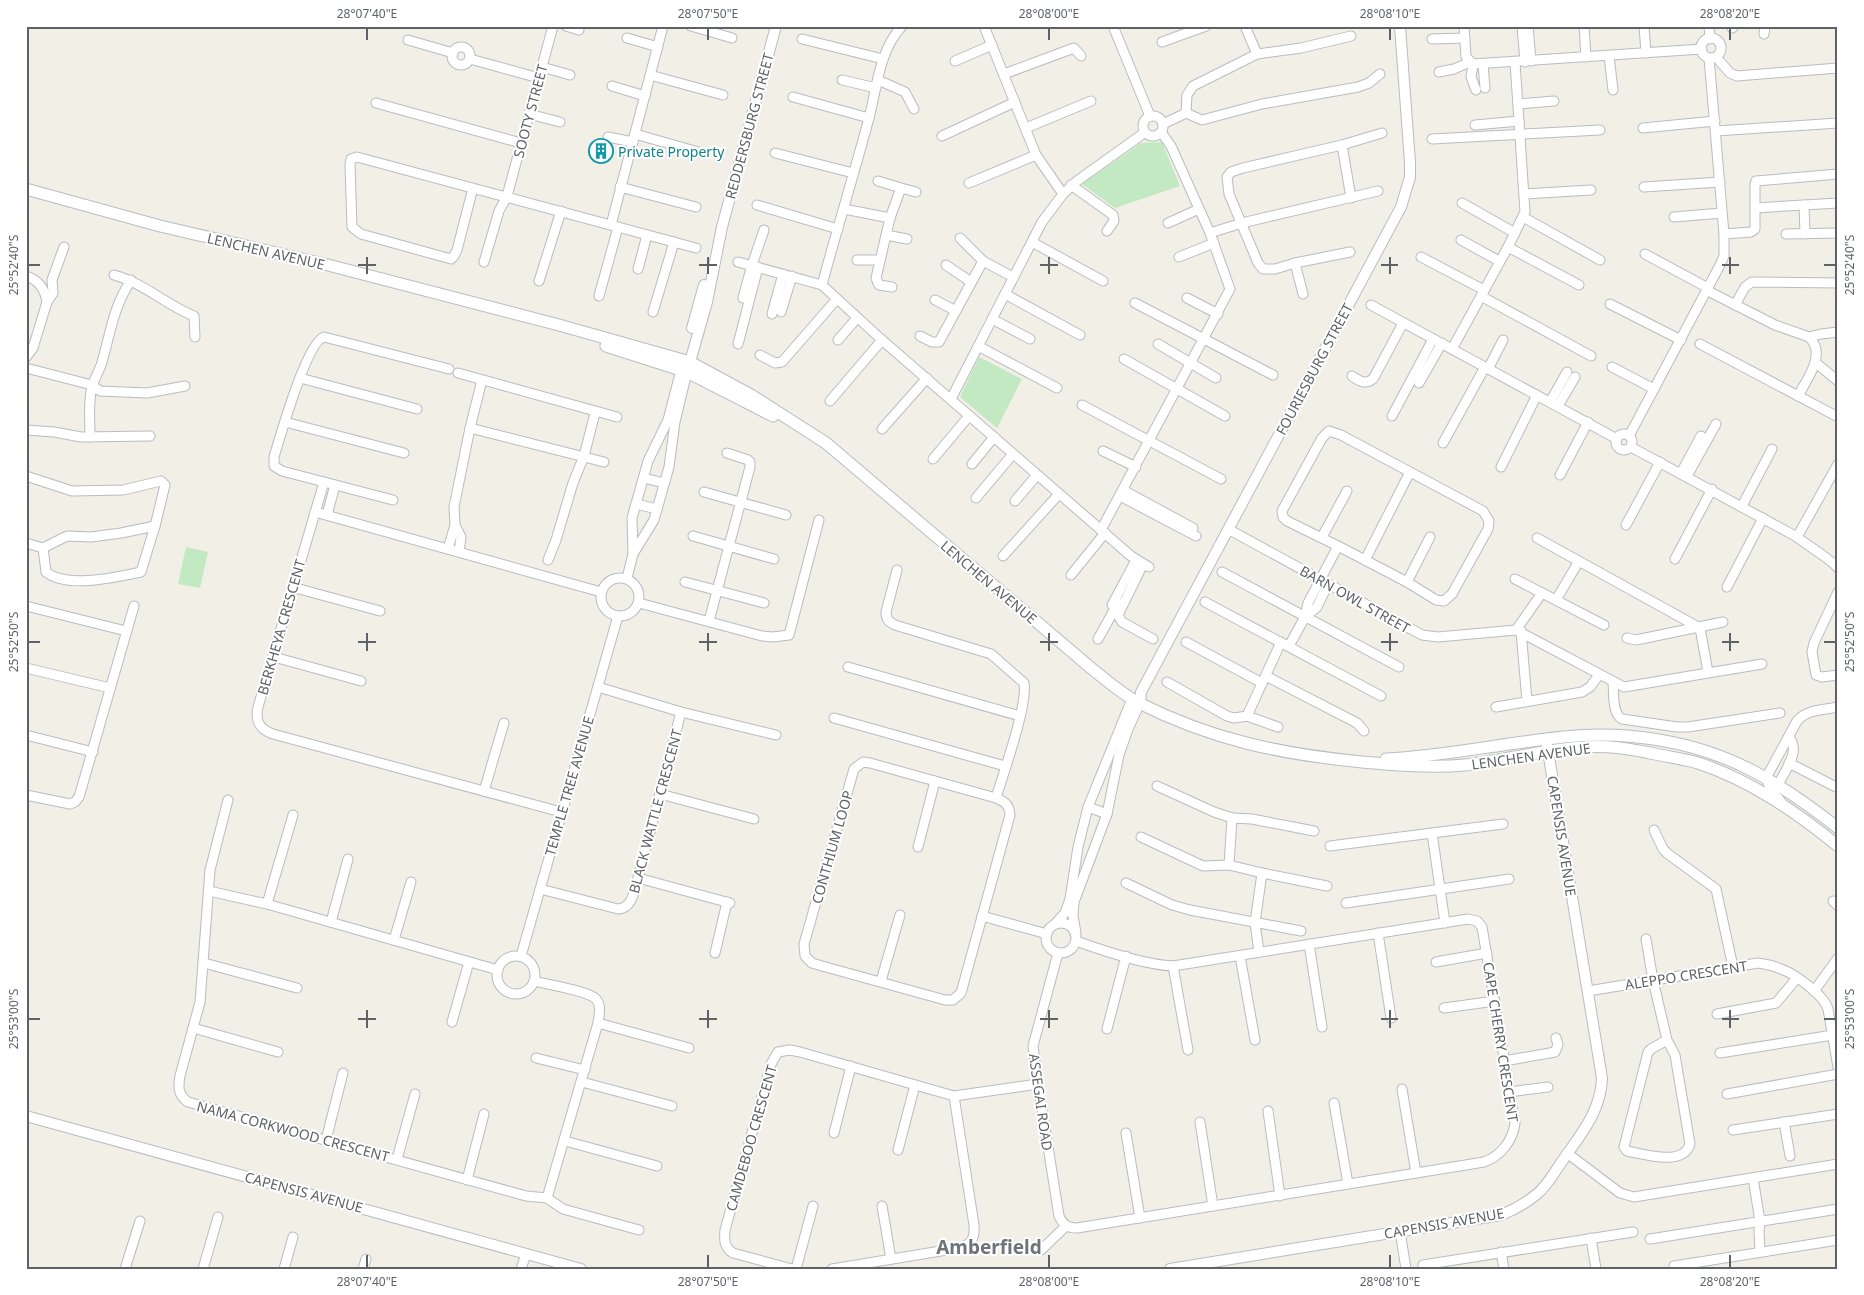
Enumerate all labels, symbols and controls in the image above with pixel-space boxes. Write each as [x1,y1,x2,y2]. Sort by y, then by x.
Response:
text: 28°07'40"E [337,5,397,22]
text: 28°07'50"E [678,5,738,22]
text: 28°08'00"E [1019,5,1079,22]
text: 28°08'10"E [1360,5,1420,22]
text: 28°08'20"E [1700,5,1760,22]
street label: REDDERSBURG STREET [720,51,778,201]
street label: SOOTY STREET [508,62,552,160]
building icon: Private Property [588,138,614,164]
place label: Private Property [618,142,725,161]
street label: LENCHEN AVENUE [205,228,327,274]
text: 25°52'40"S [5,234,22,295]
text: 25°52'40"S [1841,234,1858,295]
street label: FOURIESBURG STREET [1271,300,1357,438]
street label: LENCHEN AVENUE [937,536,1041,628]
street label: BERKHEYA CRESCENT [253,557,310,697]
street label: BARN OWL STREET [1296,561,1414,637]
text: 25°52'50"S [5,611,22,672]
text: 25°52'50"S [1841,611,1858,672]
street label: TEMPLE TREE AVENUE [540,714,598,858]
street label: BLACK WATTLE CRESCENT [624,727,686,895]
street label: LENCHEN AVENUE [1470,738,1592,774]
street label: CAPENSIS AVENUE [1543,774,1581,898]
street label: CONTHIUM LOOP [807,788,857,906]
street label: ALEPPO CRESCENT [1623,956,1749,994]
street label: CAPE CHERRY CRESCENT [1479,961,1523,1124]
text: 25°53'00"S [5,988,22,1049]
text: 25°53'00"S [1841,988,1858,1049]
street label: ASSEGAI ROAD [1025,1052,1057,1152]
street label: CAMDEBOO CRESCENT [721,1063,781,1213]
street label: NAMA CORKWOOD CRESCENT [195,1096,392,1166]
street label: CAPENSIS AVENUE [243,1167,365,1217]
street label: CAPENSIS AVENUE [1382,1203,1506,1243]
district label: Amberfield [936,1234,1042,1260]
text: 28°07'40"E [337,1273,397,1290]
text: 28°07'50"E [678,1273,738,1290]
text: 28°08'00"E [1019,1273,1079,1290]
text: 28°08'10"E [1360,1273,1420,1290]
text: 28°08'20"E [1700,1273,1760,1290]

